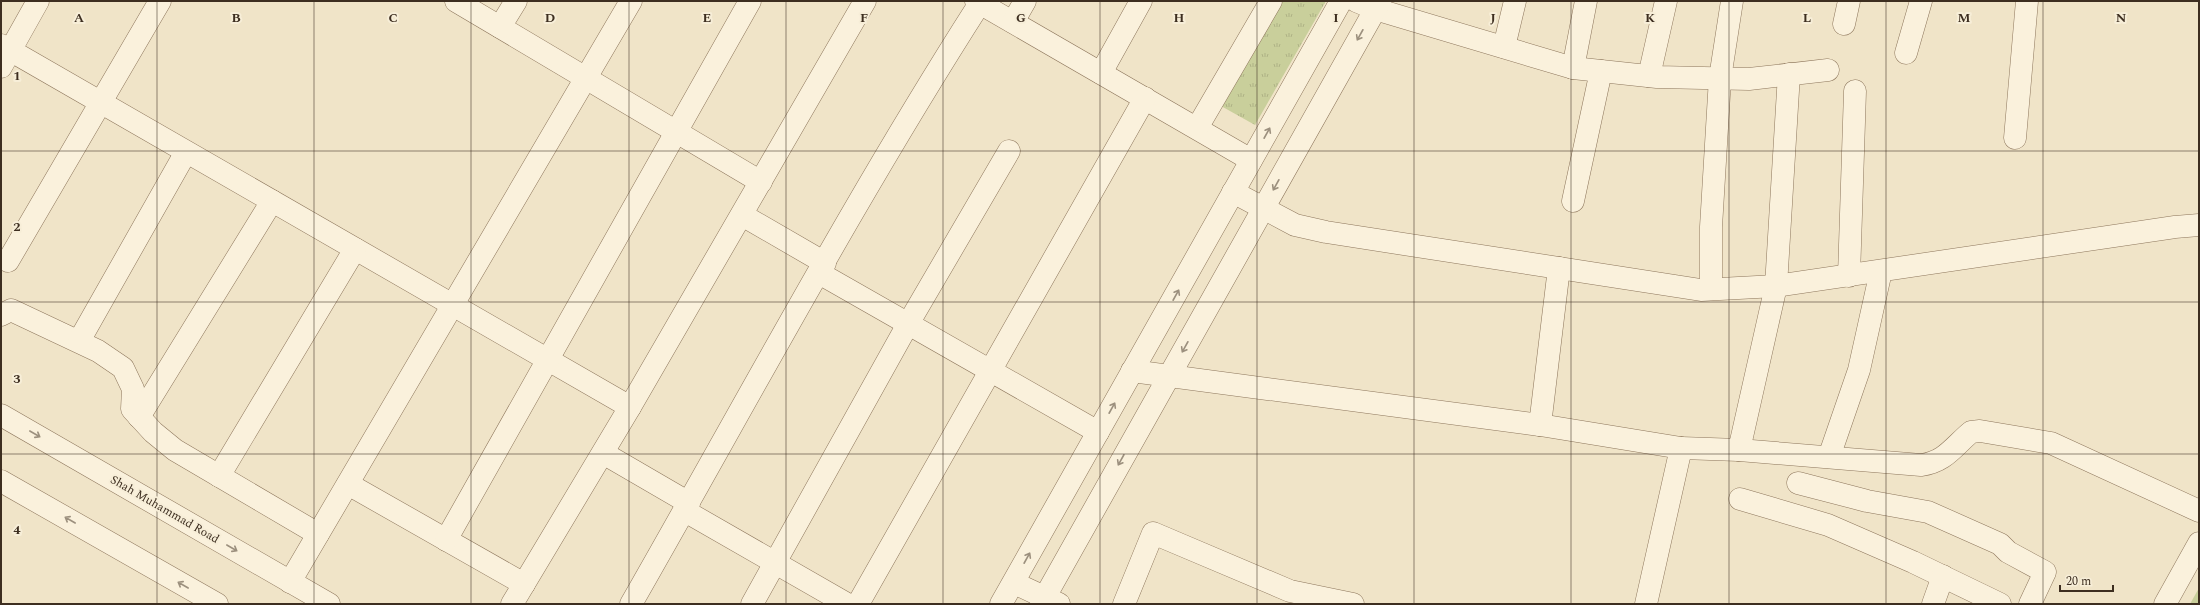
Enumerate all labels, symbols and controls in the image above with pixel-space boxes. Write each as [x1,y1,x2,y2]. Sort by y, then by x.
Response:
text: A [74,8,84,28]
text: B [231,8,241,28]
text: C [388,8,398,28]
text: D [545,8,555,28]
text: E [703,8,712,28]
text: F [860,8,868,28]
text: G [1016,8,1026,28]
text: H [1174,8,1185,28]
text: I [1333,8,1339,28]
text: J [1490,8,1496,28]
text: K [1645,8,1655,28]
text: L [1803,8,1811,28]
text: M [1958,8,1971,28]
text: N [2116,8,2127,28]
one-way arrow [1356,29,1364,41]
text: 1 [13,66,21,86]
one-way arrow [1263,127,1271,139]
one-way arrow [1272,179,1280,191]
text: 2 [13,217,21,237]
one-way arrow [1172,289,1180,301]
one-way arrow [1181,341,1188,353]
text: 3 [13,369,21,389]
one-way arrow [1108,402,1116,414]
one-way arrow [29,431,41,439]
one-way arrow [1117,454,1125,466]
street label: Shah Muhammad Road [107,470,223,549]
one-way arrow [64,516,76,524]
text: 4 [13,520,21,540]
one-way arrow [226,545,238,553]
one-way arrow [1024,552,1032,564]
scale bar [2060,567,2113,593]
text: 20 m [2066,572,2091,591]
one-way arrow [177,580,189,588]

